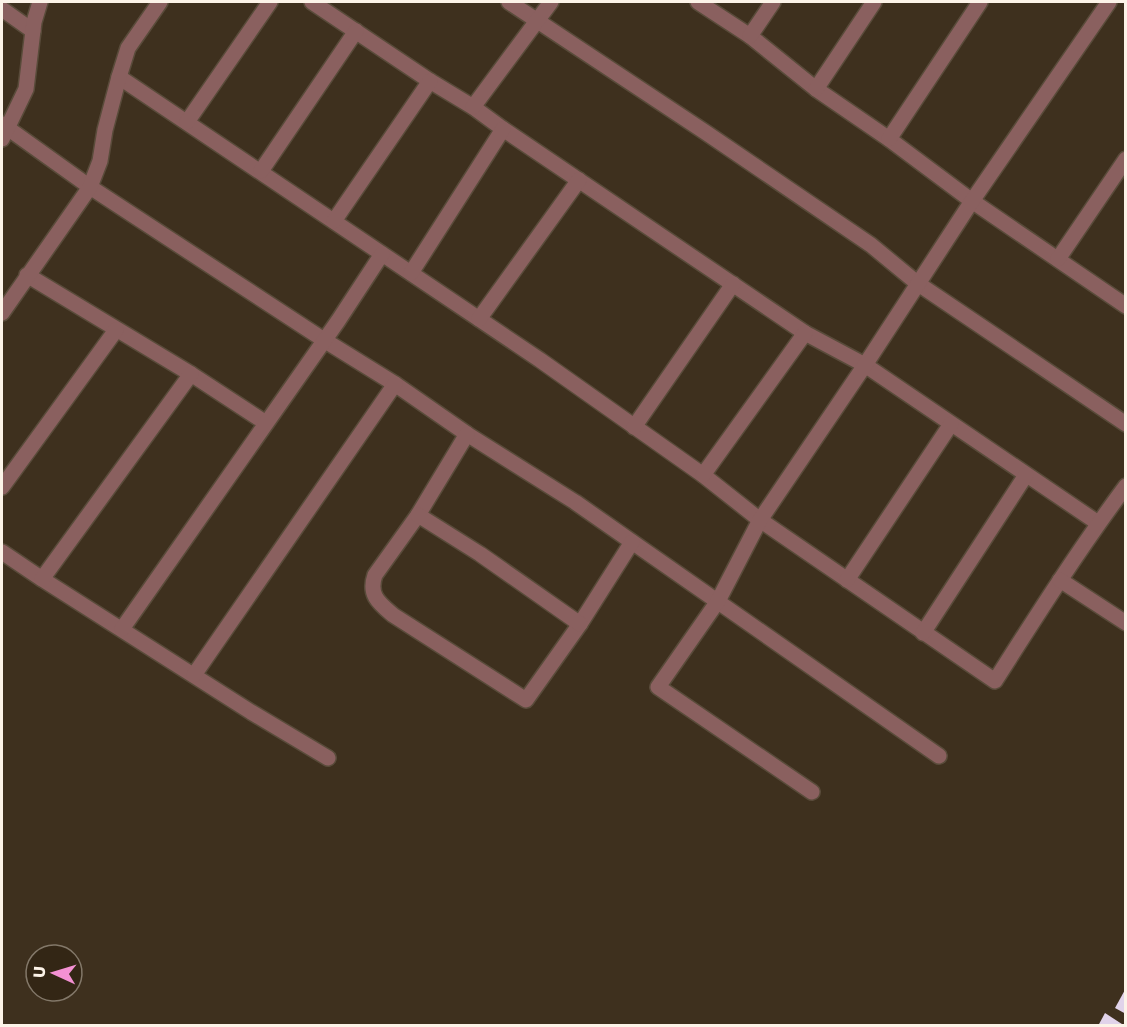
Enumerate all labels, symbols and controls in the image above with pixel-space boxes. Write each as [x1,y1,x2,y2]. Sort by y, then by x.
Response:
north arrow [24,943,84,1003]
text: U [29,965,49,978]

